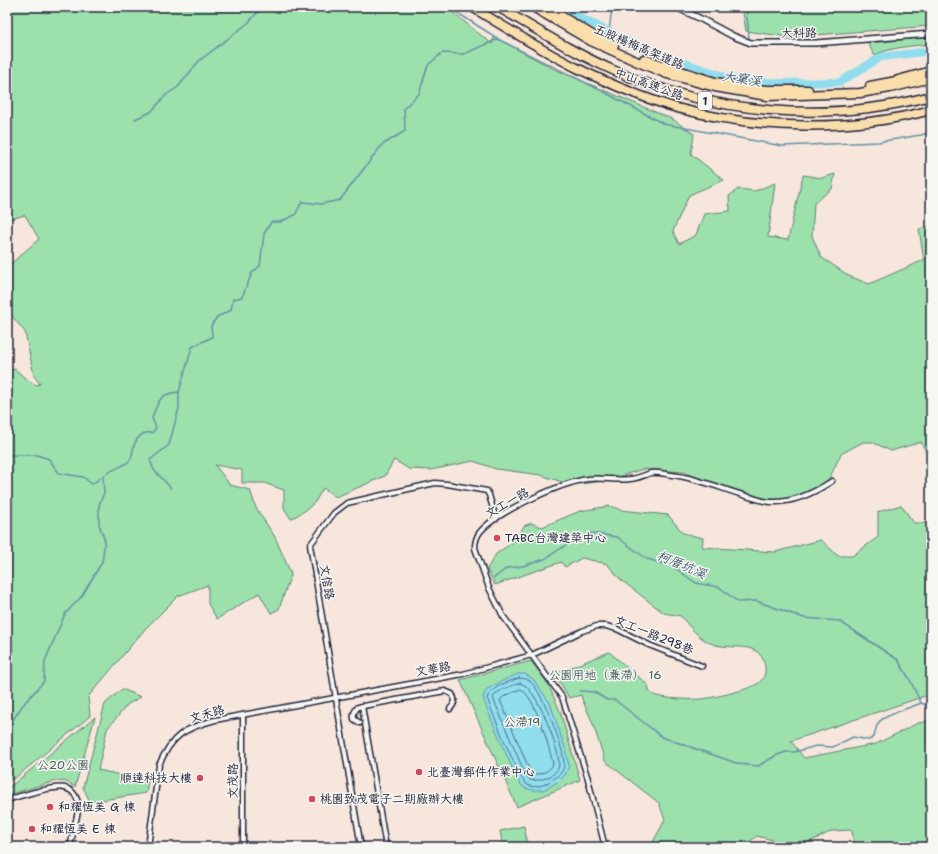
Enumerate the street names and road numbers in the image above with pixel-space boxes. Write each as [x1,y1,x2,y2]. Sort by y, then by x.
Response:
street label: 五股楊梅高架道路 [592,21,686,73]
street label: 大科路 [781,25,817,41]
street label: 中山高速公路 [612,64,686,104]
road number: 1 [698,92,712,110]
street label: 文工一路 [482,484,532,522]
street label: 文信路 [316,563,338,601]
street label: 文工一路298巷 [612,612,696,658]
street label: 文華路 [414,658,452,680]
street label: 文禾路 [187,701,227,727]
street label: 文茂路 [225,763,241,799]

